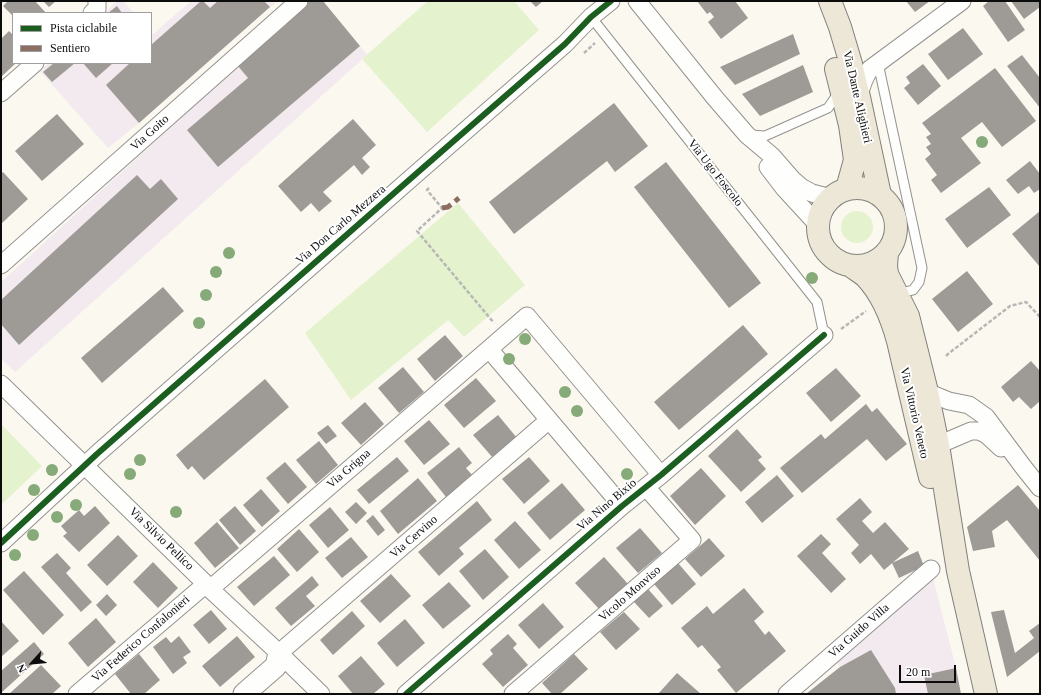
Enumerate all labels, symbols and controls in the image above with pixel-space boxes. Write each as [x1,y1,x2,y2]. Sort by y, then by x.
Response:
legend [12,12,152,64]
text: Pista ciclabile [50,21,117,35]
text: Sentiero [50,41,90,55]
street label: Via Dante Alighieri [839,49,875,145]
street label: Via Goito [128,112,172,154]
street label: Via Ugo Foscolo [684,137,746,209]
street label: Via Don Carlo Mezzera [293,182,389,268]
street label: Via Vittorio Veneto [897,366,931,460]
street label: Via Grigna [324,446,374,492]
street label: Via Nino Bixio [574,476,640,534]
street label: Via Silvio Pellico [126,504,196,574]
street label: Via Cervino [387,512,441,562]
street label: Vicolo Monviso [596,563,664,625]
street label: Via Federico Confalonieri [89,592,193,686]
street label: Via Guido Villa [826,601,892,661]
north arrow [12,643,52,683]
scale bar [901,657,958,683]
text: N [14,662,28,675]
text: 20 m [906,665,930,679]

